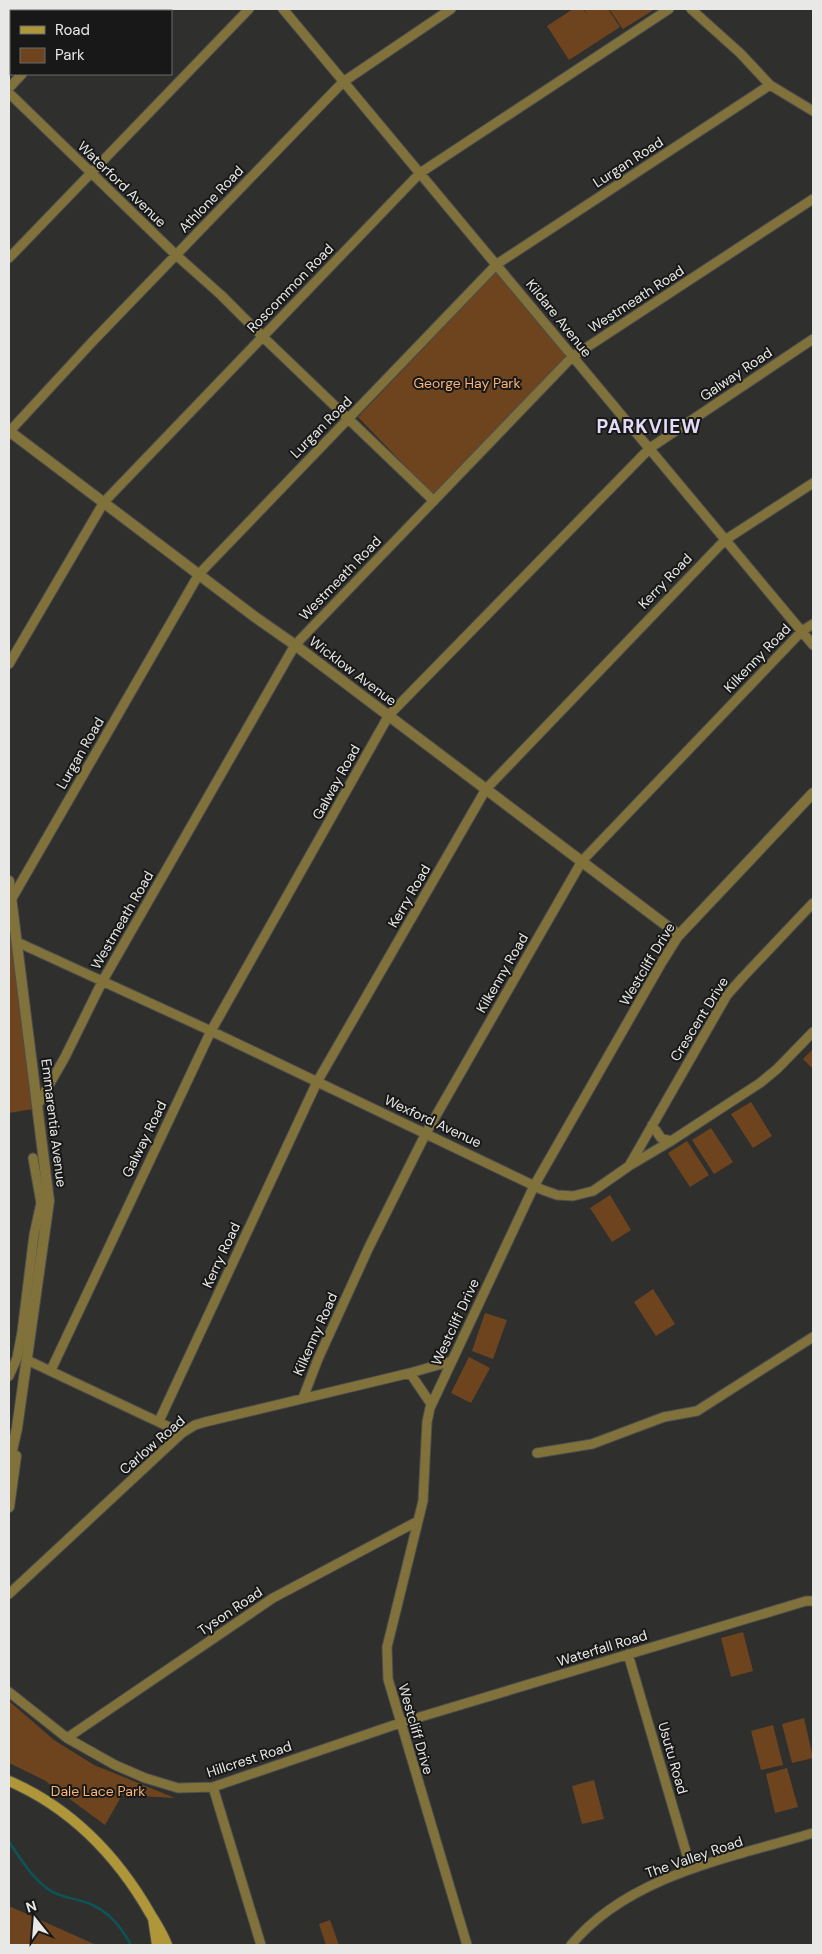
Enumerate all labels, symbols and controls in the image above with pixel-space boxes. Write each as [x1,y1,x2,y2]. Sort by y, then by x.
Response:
legend [10,10,172,75]
text: Road [55,20,90,40]
text: Park [55,45,85,65]
street label: Lurgan Road [589,133,667,191]
street label: Waterford Avenue [74,137,170,231]
street label: Athlone Road [175,162,247,236]
street label: Roscommon Road [243,240,337,336]
street label: Westmeath Road [585,261,687,337]
street label: Kildare Avenue [522,275,596,361]
street label: Galway Road [696,343,776,405]
park label: George Hay Park [413,374,521,392]
street label: Lurgan Road [286,392,356,462]
district label: PARKVIEW [596,414,702,439]
street label: Westmeath Road [295,532,385,624]
street label: Kerry Road [634,550,696,612]
street label: Kilkenny Road [720,620,794,696]
street label: Wicklow Avenue [306,632,400,710]
street label: Lurgan Road [52,714,108,792]
street label: Galway Road [308,741,364,823]
street label: Kerry Road [384,861,434,931]
street label: Westmeath Road [87,868,157,972]
street label: Westcliff Drive [615,919,679,1009]
street label: Kilkenny Road [472,930,532,1016]
street label: Crescent Drive [666,973,732,1065]
street label: Emmarentia Avenue [37,1058,71,1188]
street label: Wexford Avenue [382,1091,485,1151]
street label: Galway Road [118,1098,170,1180]
street label: Kerry Road [198,1219,244,1291]
street label: Westcliff Drive [427,1276,483,1368]
street label: Kilkenny Road [289,1290,341,1378]
street label: Carlow Road [116,1412,188,1478]
street label: Tyson Road [194,1583,266,1639]
street label: Waterfall Road [555,1626,649,1670]
street label: Westcliff Drive [394,1681,438,1777]
street label: Usutu Road [654,1720,692,1796]
street label: Hillcrest Road [204,1737,294,1781]
park label: Dale Lace Park [51,1782,145,1800]
street label: The Valley Road [643,1832,745,1882]
north arrow [10,1894,60,1944]
text: N [24,1896,39,1917]

